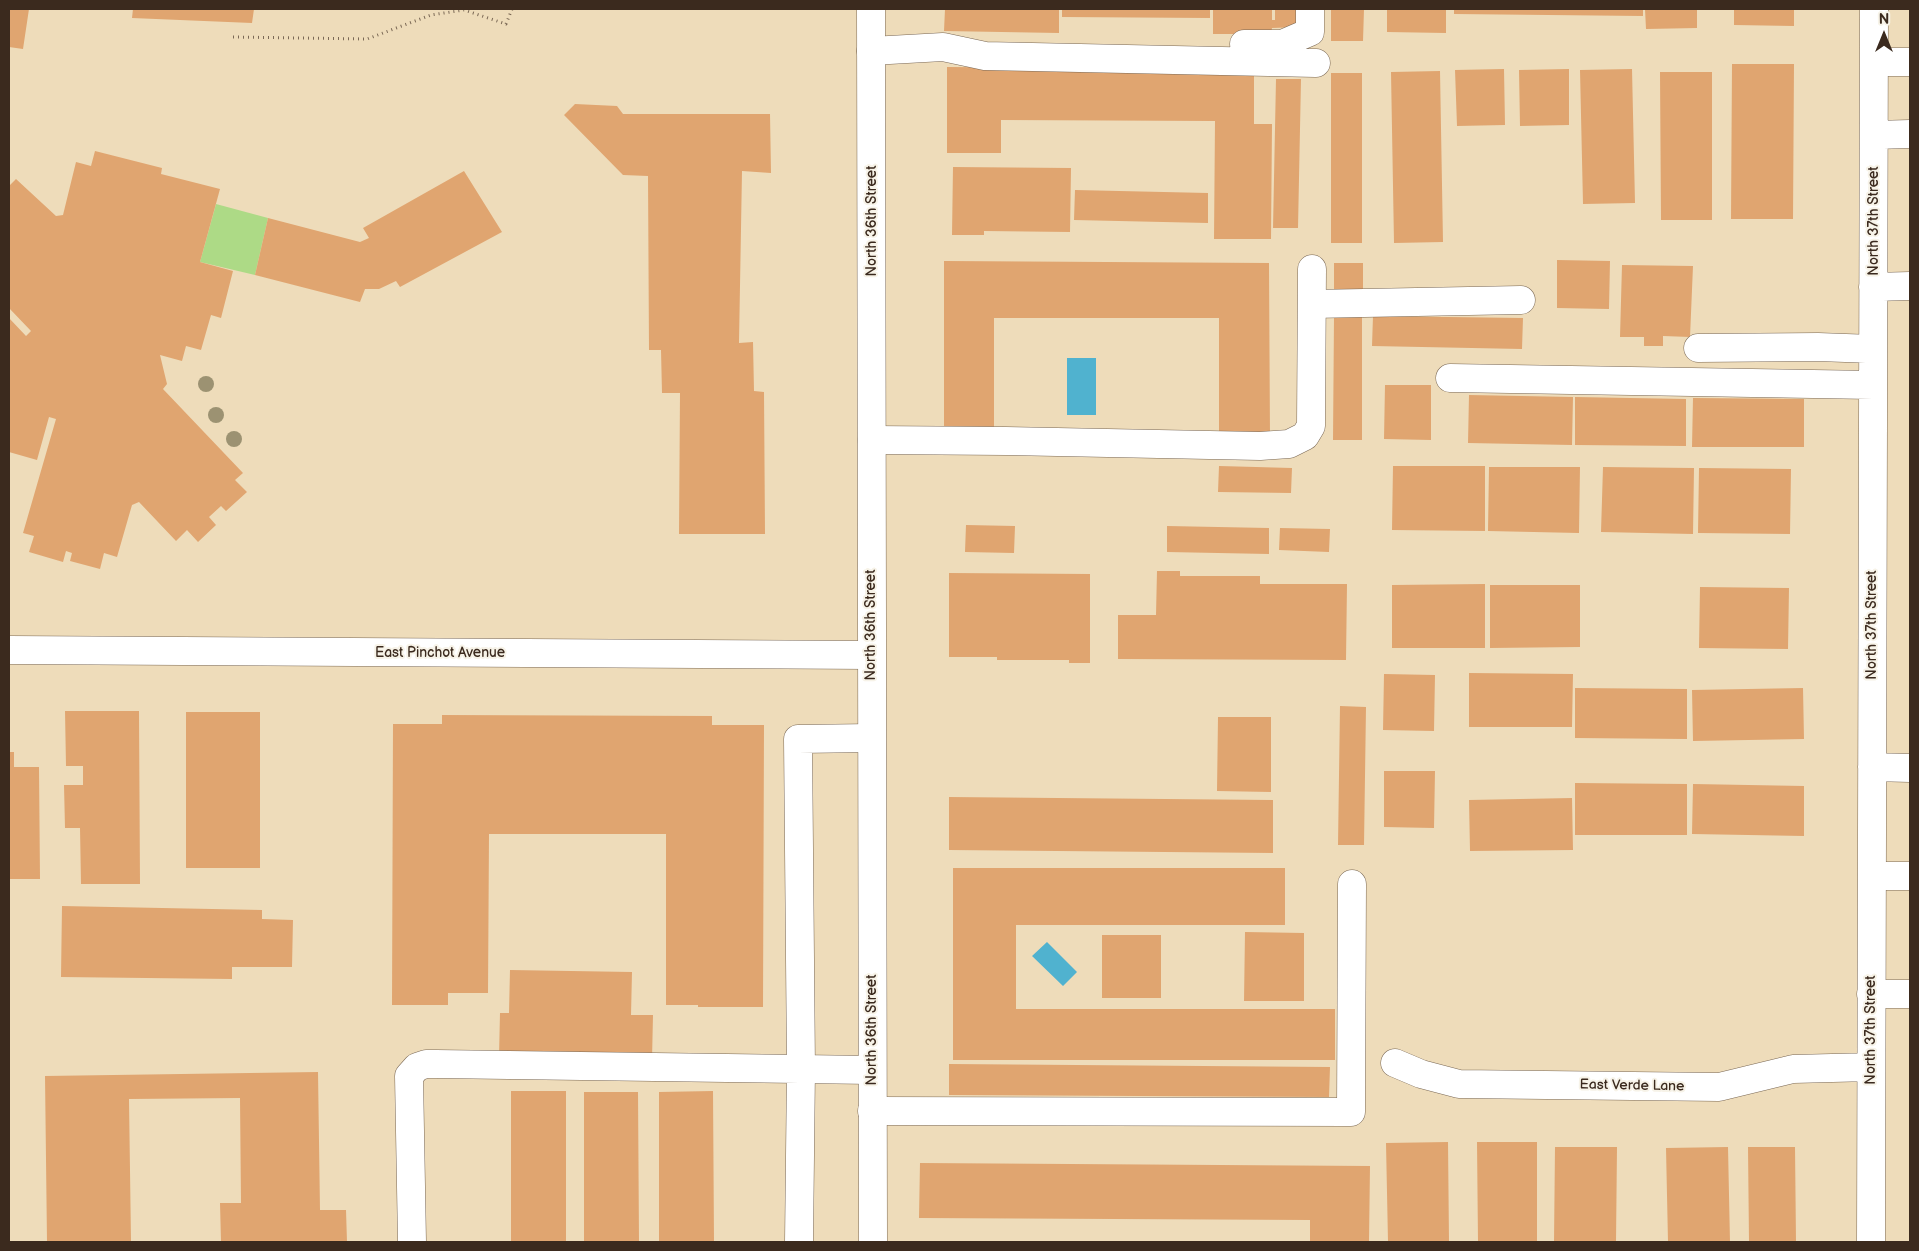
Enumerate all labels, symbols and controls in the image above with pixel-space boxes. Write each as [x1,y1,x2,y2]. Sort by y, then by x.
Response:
north arrow [1859,10,1909,60]
text: N [1879,11,1889,28]
street label: North 36th Street [864,166,880,276]
street label: North 37th Street [1866,166,1882,276]
street label: North 36th Street [863,570,879,680]
street label: North 37th Street [1864,570,1880,680]
street label: East Pinchot Avenue [375,645,505,661]
street label: North 36th Street [864,975,880,1085]
street label: North 37th Street [1863,975,1879,1085]
street label: East Verde Lane [1580,1077,1684,1095]

